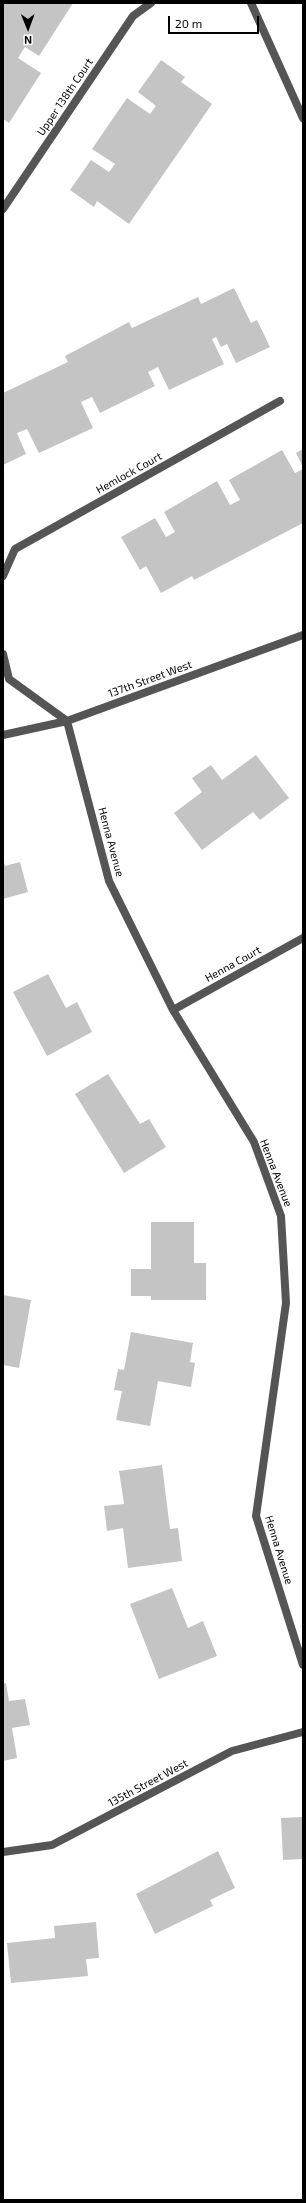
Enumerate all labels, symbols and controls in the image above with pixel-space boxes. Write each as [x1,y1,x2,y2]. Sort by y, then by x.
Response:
north arrow [8,8,48,48]
scale bar [170,8,261,34]
text: 20 m [175,16,202,30]
text: N [24,34,32,47]
street label: Upper 138th Court [34,56,96,138]
street label: Hemlock Court [94,449,164,497]
street label: 137th Street West [106,658,194,700]
street label: Henna Avenue [95,806,127,878]
street label: Henna Court [203,943,263,985]
street label: Henna Avenue [257,1137,295,1209]
street label: Henna Avenue [262,1514,296,1586]
street label: 135th Street West [106,1756,190,1810]

